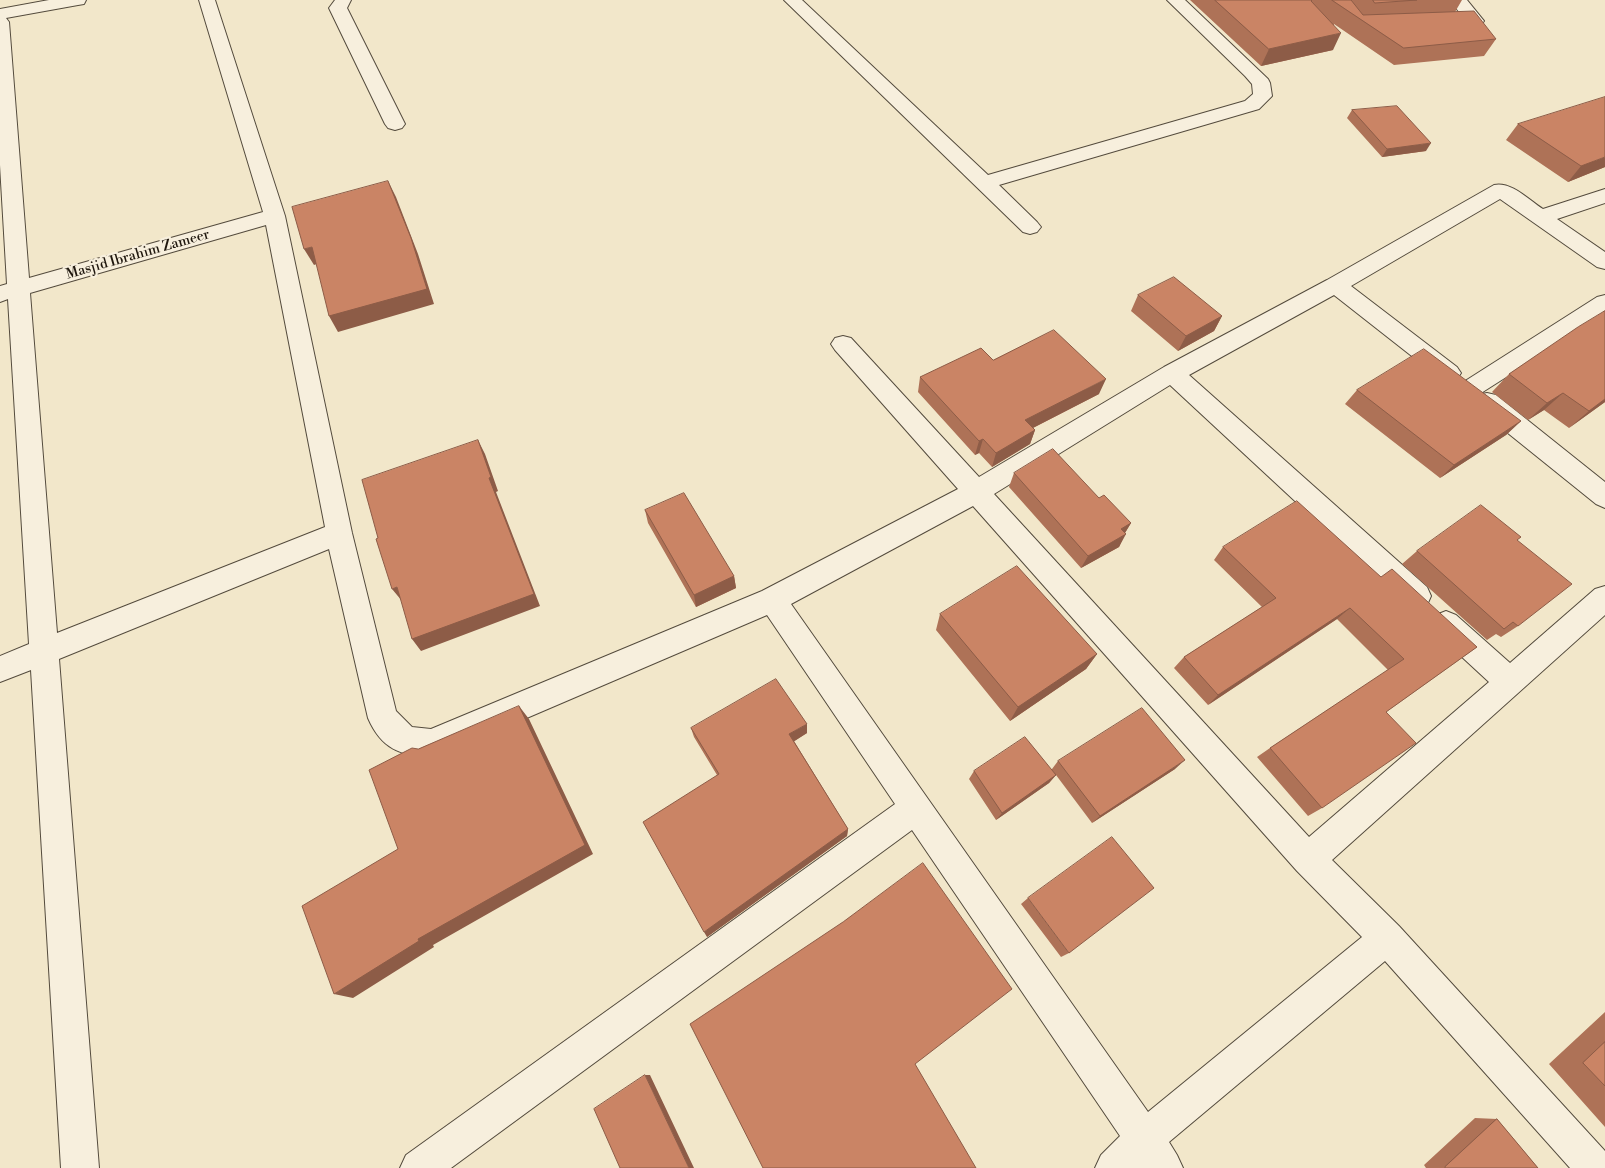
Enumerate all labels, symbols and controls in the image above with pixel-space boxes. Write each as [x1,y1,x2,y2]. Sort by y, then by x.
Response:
street label: Masjid Ibrahim Zameer [64,226,212,284]

